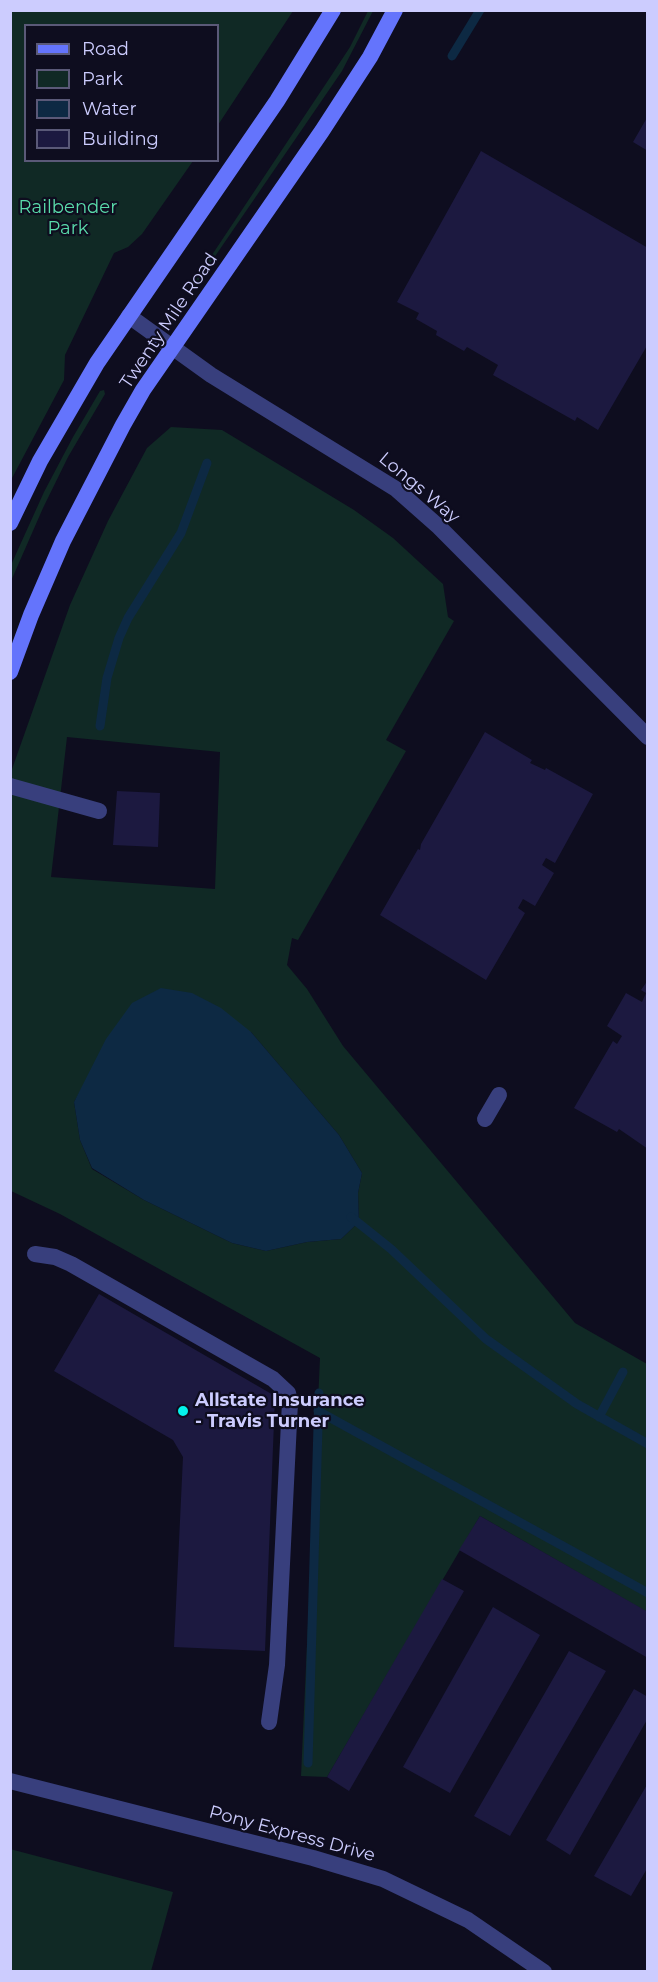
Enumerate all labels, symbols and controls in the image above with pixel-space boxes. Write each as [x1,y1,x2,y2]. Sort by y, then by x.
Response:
legend [24,24,219,162]
text: Road [82,38,129,60]
text: Park [82,68,123,90]
text: Water [82,98,137,120]
text: Building [82,128,159,150]
park label: Railbender Park [19,197,117,240]
street label: Twenty Mile Road [116,249,222,393]
street label: Longs Way [374,448,464,528]
place label: Allstate Insurance - Travis Turner [195,1390,365,1432]
marker: Allstate Insurance - Travis Turner [176,1404,190,1418]
street label: Pony Express Drive [207,1801,377,1867]

